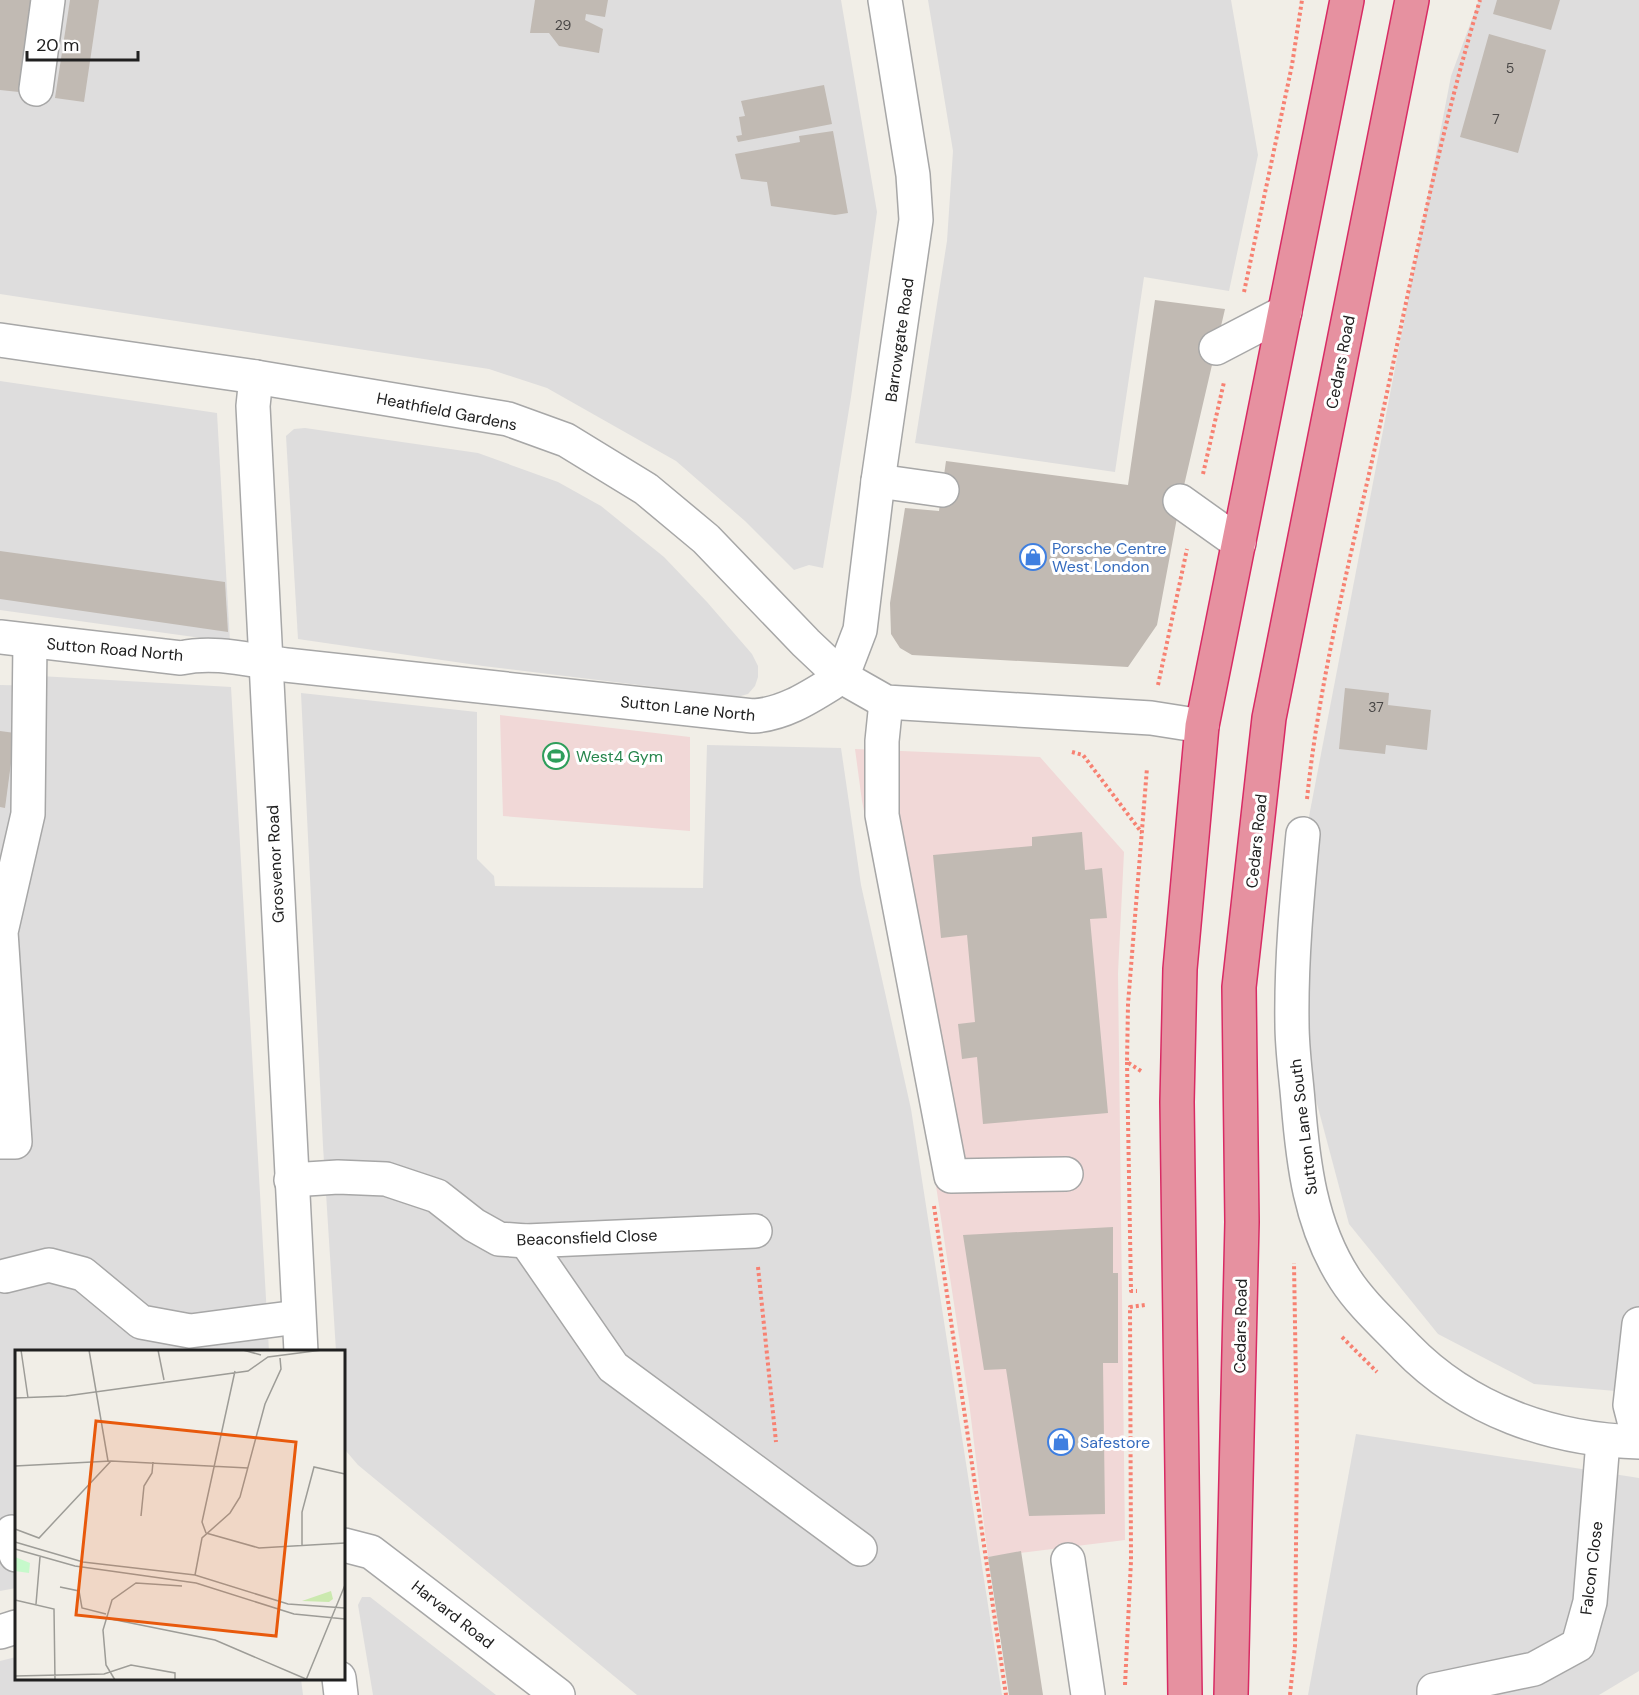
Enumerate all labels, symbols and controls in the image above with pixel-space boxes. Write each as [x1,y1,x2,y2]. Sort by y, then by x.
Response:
house number: 29 [555,16,572,34]
scale bar [27,24,138,62]
text: 20 m [36,33,79,57]
house number: 5 [1506,59,1514,77]
house number: 7 [1492,110,1500,128]
street label: Barrowgate Road [880,277,919,403]
street label: Cedars Road [1321,314,1360,411]
street label: Heathfield Gardens [375,388,519,435]
place label: Porsche Centre West London [1052,538,1167,577]
shop icon: Porsche Centre West London [1018,542,1048,572]
street label: Sutton Road North [46,633,184,666]
street label: Sutton Lane North [620,691,756,726]
house number: 37 [1368,698,1384,716]
sports icon: West4 Gym [541,741,571,771]
place label: West4 Gym [576,746,663,767]
street label: Cedars Road [1241,793,1272,889]
street label: Grosvenor Road [262,804,289,923]
street label: Sutton Lane South [1285,1058,1322,1196]
street label: Beaconsfield Close [516,1225,658,1250]
street label: Cedars Road [1229,1278,1252,1374]
inset map [15,1350,345,1680]
shop icon: Safestore [1046,1427,1076,1457]
place label: Safestore [1080,1432,1150,1453]
street label: Falcon Close [1575,1520,1608,1616]
street label: Harvard Road [407,1576,498,1653]

